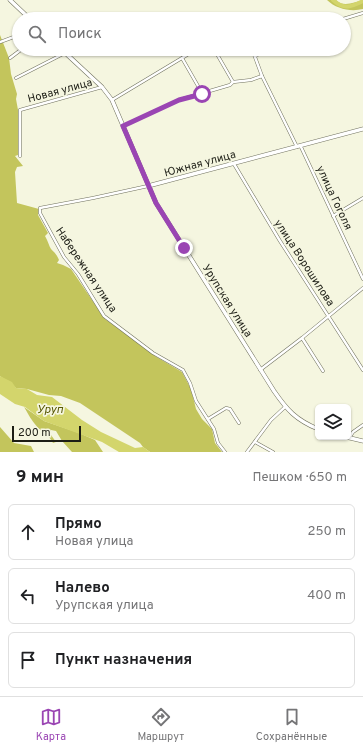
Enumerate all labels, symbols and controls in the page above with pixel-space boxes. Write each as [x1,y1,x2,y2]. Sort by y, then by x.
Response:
search box [12,12,351,56]
icon: search [26,23,48,45]
text: Поиск [58,25,102,44]
street label: Новая улица [26,76,94,106]
route start [193,85,211,103]
street label: Южная улица [163,148,238,180]
street label: улица Гоголя [313,164,355,232]
street label: улица Ворошилова [271,217,337,309]
street label: Набережная улица [52,225,120,315]
route end [175,239,193,257]
street label: Урупская улица [199,262,255,340]
water label: Уруп [37,402,63,418]
map controls [315,404,351,440]
button: layers [315,404,351,440]
scale bar [12,424,81,443]
text: 200 m [18,426,51,440]
text: 9 мин [16,467,64,489]
text: Пешком · 650 m [253,470,347,486]
text: Прямо [55,515,102,534]
icon: ahead [17,521,39,543]
text: 250 m [308,524,346,540]
text: Новая улица [55,534,133,550]
text: Налево [55,579,110,598]
icon: left [17,585,39,607]
text: 400 m [307,588,346,604]
text: Урупская улица [55,598,154,614]
icon: arrive [17,649,39,671]
text: Пункт назначения [55,651,192,670]
tab: Карта [36,706,66,744]
tab: Маршрут [137,706,184,744]
tab: Сохранённые [256,706,327,744]

